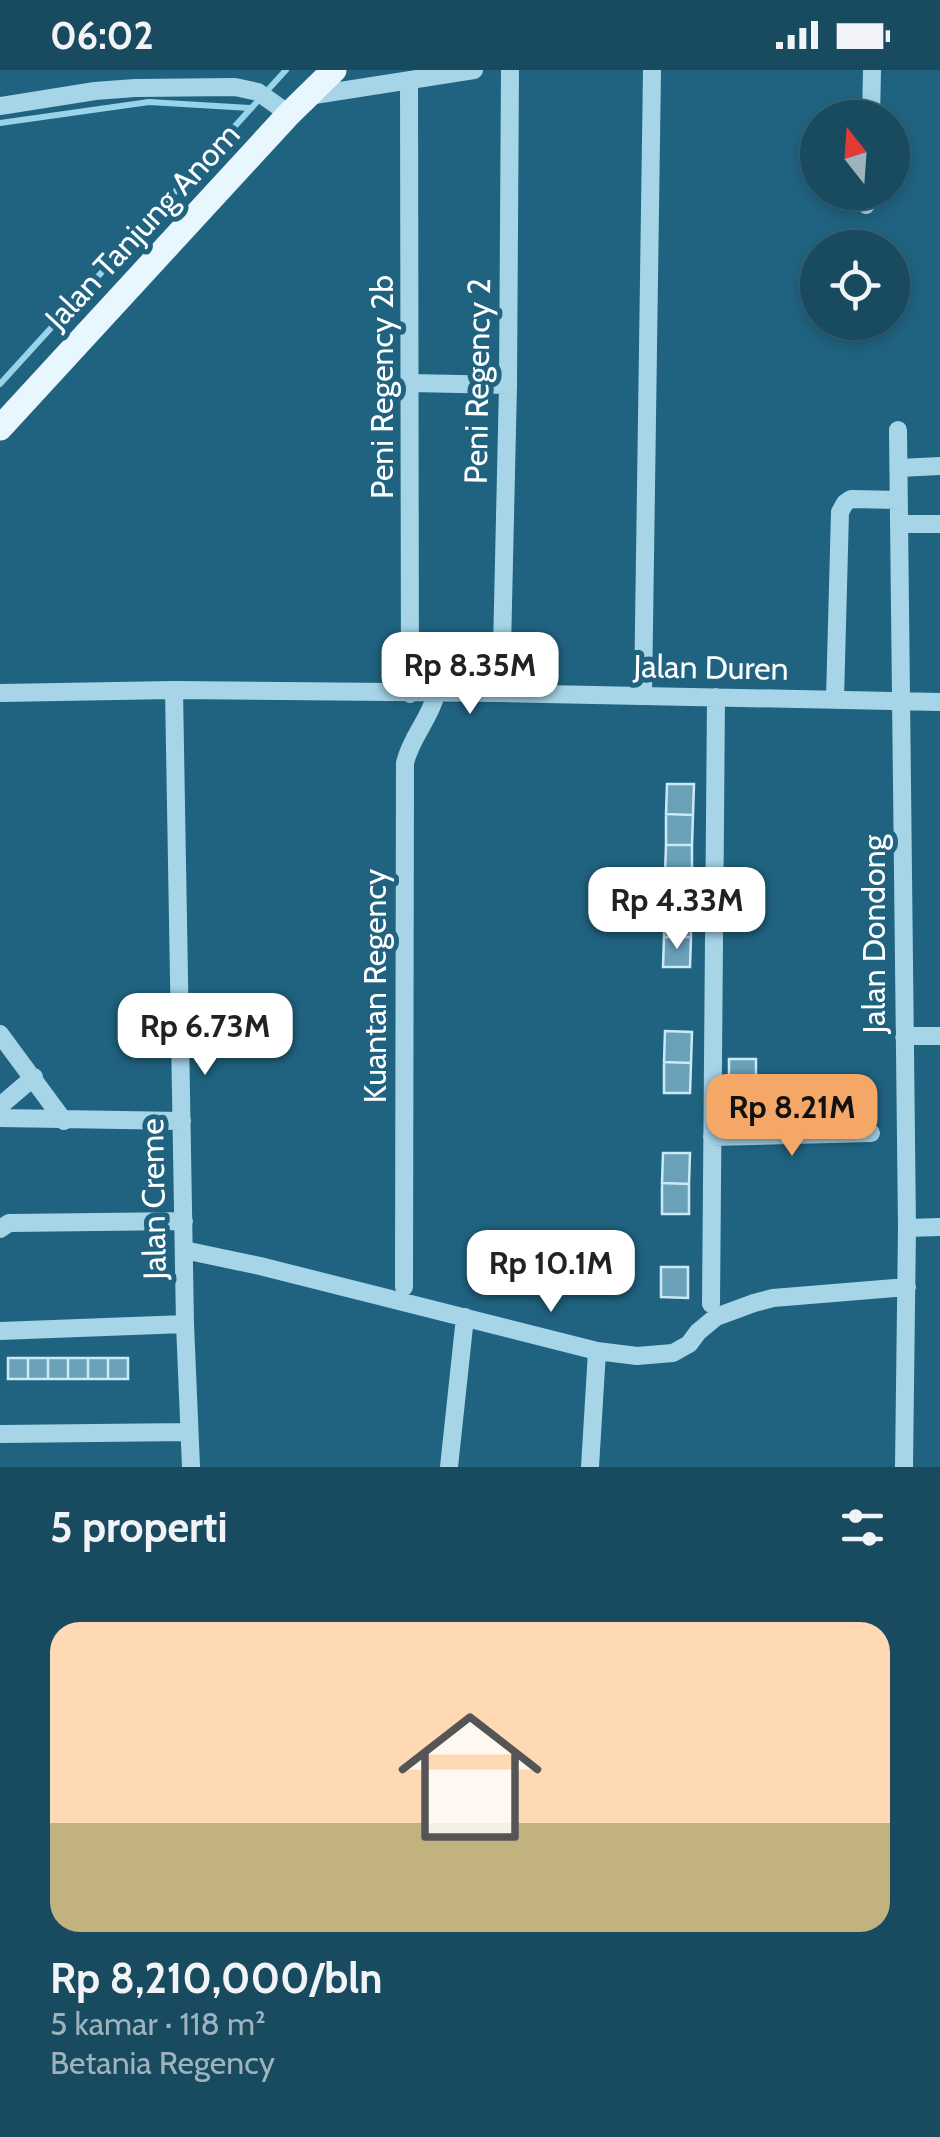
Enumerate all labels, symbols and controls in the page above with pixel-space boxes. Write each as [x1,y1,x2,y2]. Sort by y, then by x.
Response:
text: 06:02 [50,12,154,59]
north arrow [800,100,910,210]
map controls [800,100,910,340]
street label: Jalan Tanjung Anom [36,115,247,338]
button: locate [800,230,910,340]
street label: Peni Regency 2b [362,275,401,499]
street label: Peni Regency 2 [456,278,498,484]
pin: Rp 8.35M [367,632,573,717]
text: Rp 8.35M [404,645,536,684]
street label: Jalan Duren [632,646,789,688]
street label: Jalan Dondong [854,833,893,1034]
pin: Rp 4.33M [574,867,780,952]
street label: Kuantan Regency [355,869,394,1103]
text: Rp 4.33M [610,880,744,919]
pin: Rp 6.73M [102,993,308,1078]
text: Rp 6.73M [140,1006,270,1045]
pin: Rp 8.21M [689,1074,895,1159]
text: Rp 8.21M [728,1087,856,1126]
street label: Jalan Creme [132,1118,174,1281]
pin: Rp 10.1M [448,1230,654,1315]
text: Rp 10.1M [489,1243,613,1282]
icon: filters [835,1500,890,1555]
text: 5 properti [50,1501,228,1553]
icon: home [380,1687,560,1867]
text: Rp 8,210,000/bln [50,1952,383,2004]
text: 5 kamar · 118 m² [50,2004,266,2043]
text: Betania Regency [50,2043,275,2082]

